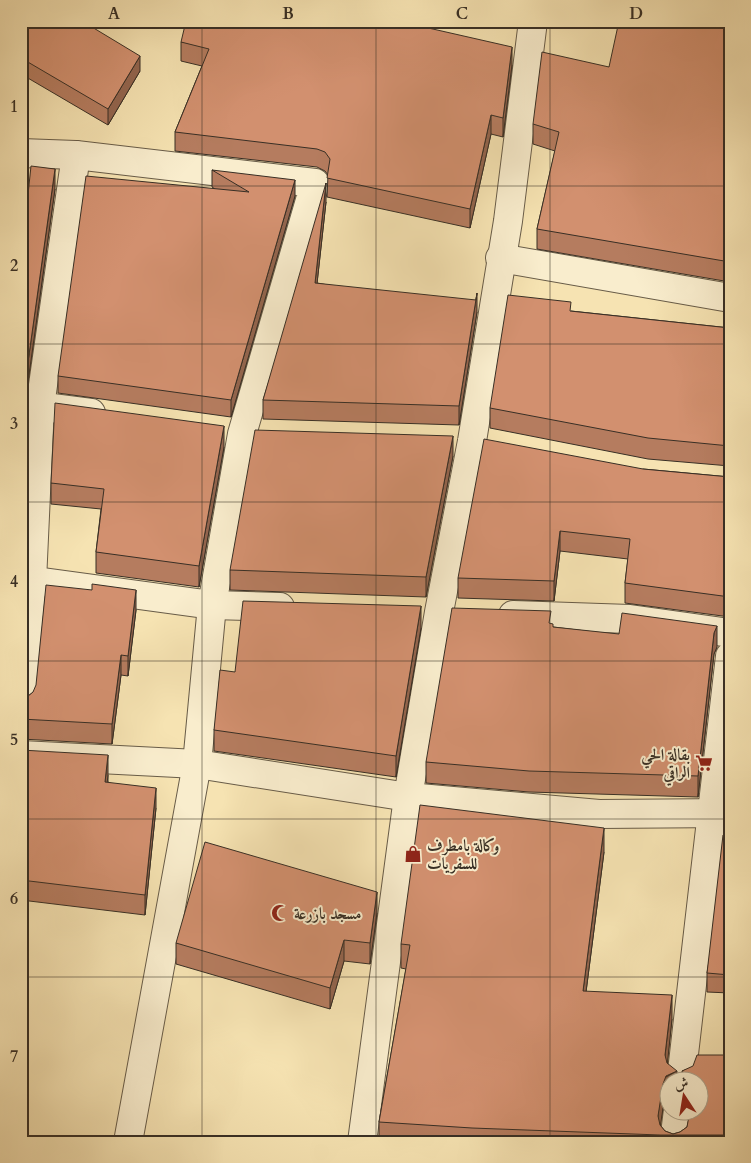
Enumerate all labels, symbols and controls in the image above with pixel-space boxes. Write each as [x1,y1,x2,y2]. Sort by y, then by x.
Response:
text: A [108,3,120,25]
text: B [282,3,294,25]
text: C [456,3,468,25]
text: D [629,3,643,25]
text: 1 [10,96,18,118]
text: 2 [10,255,18,277]
text: 3 [10,413,18,435]
text: 4 [10,571,18,593]
text: 5 [10,729,18,751]
place label: بقالة الحي الراقي [641,744,690,786]
supermarket icon: بقالة الحي الراقي [694,753,714,773]
place label: وكالة بامطرف للسفريات [427,835,499,875]
shop icon: وكالة بامطرف للسفريات [403,844,423,864]
text: 6 [10,888,18,910]
mosque icon: مسجد بازرعة [270,903,290,923]
place label: مسجد بازرعة [294,903,361,925]
text: 7 [10,1046,18,1068]
north arrow [658,1070,708,1120]
text: ش [673,1073,690,1095]

